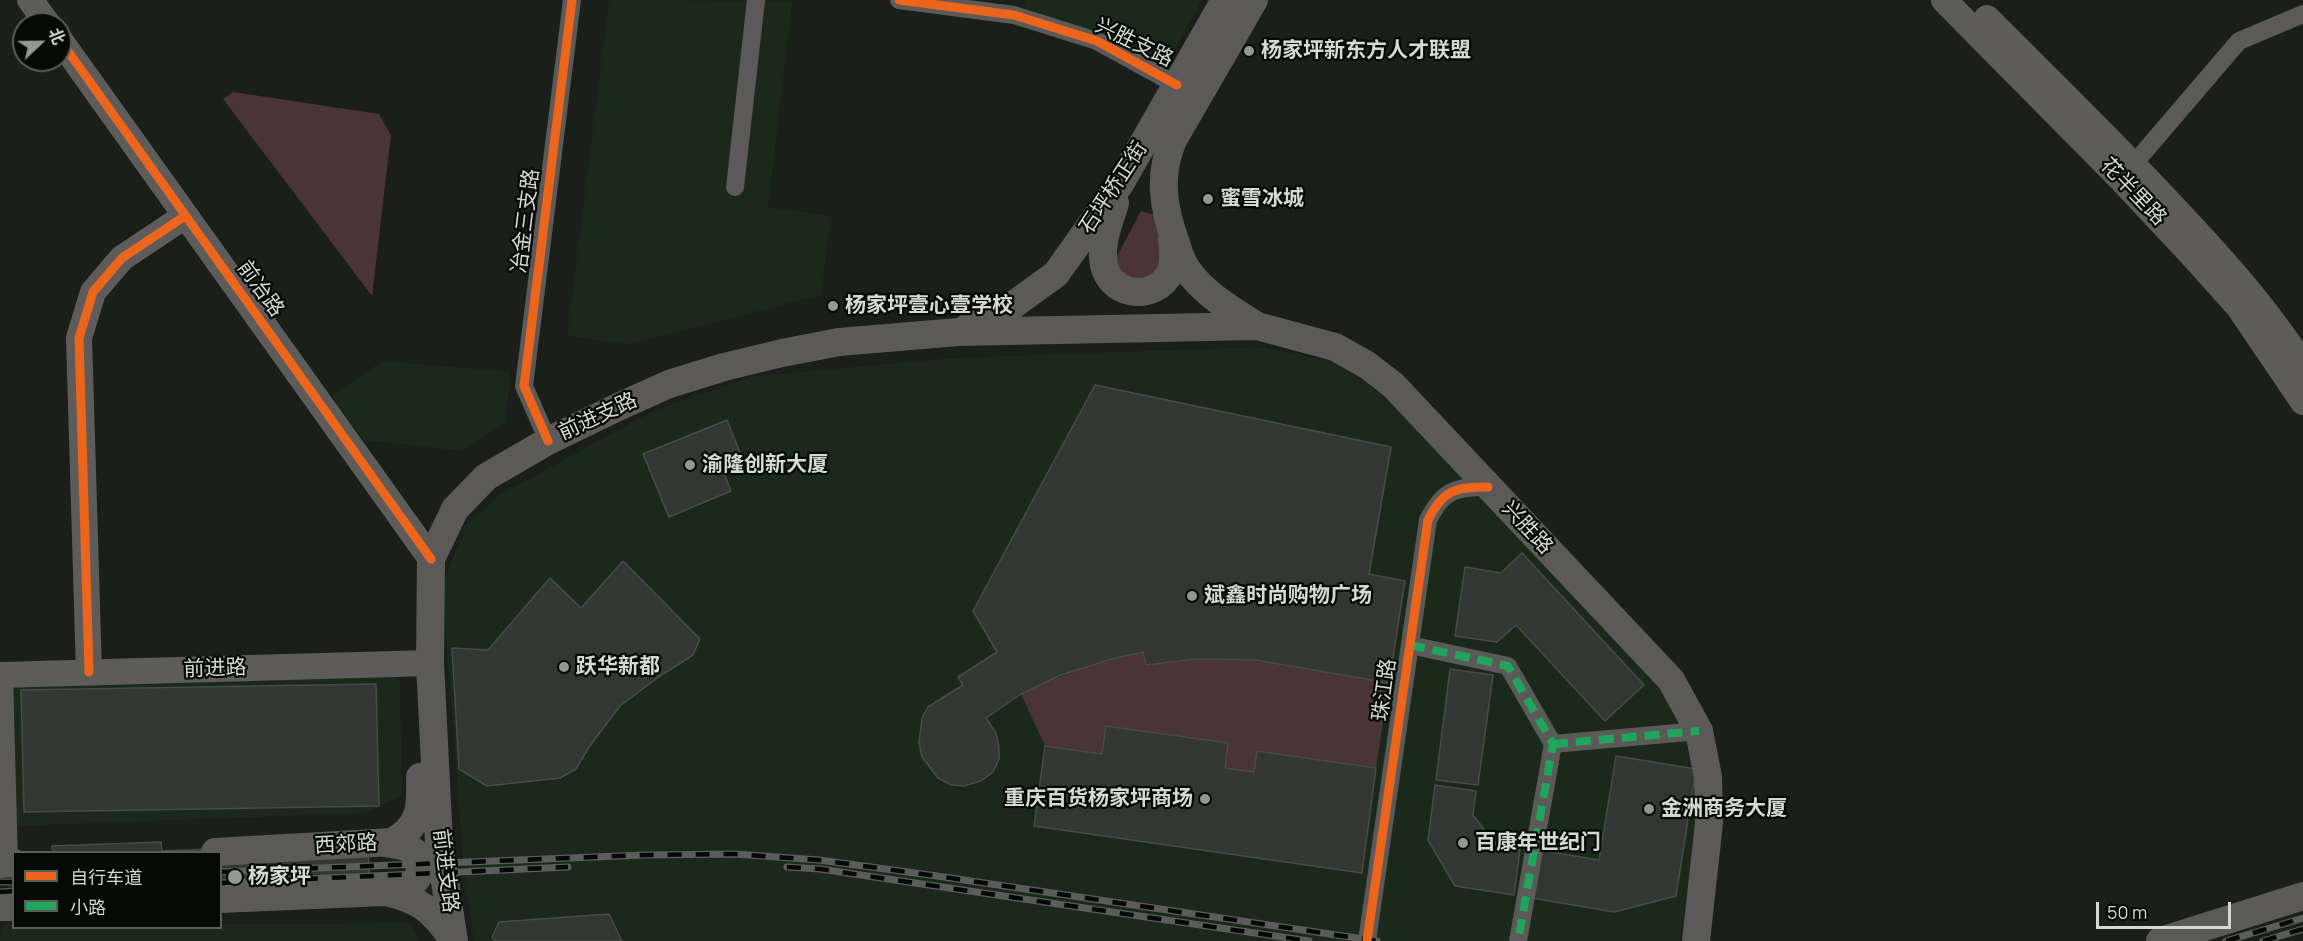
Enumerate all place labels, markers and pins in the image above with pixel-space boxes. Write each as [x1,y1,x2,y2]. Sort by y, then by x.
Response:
place label: 杨家坪新东方人才联盟 [1261,38,1471,64]
marker: 杨家坪新东方人才联盟 [1242,44,1256,58]
place label: 蜜雪冰城 [1220,186,1304,212]
marker: 蜜雪冰城 [1201,192,1215,206]
place label: 杨家坪壹心壹学校 [845,293,1013,319]
marker: 杨家坪壹心壹学校 [826,299,840,313]
place label: 渝隆创新大厦 [702,452,828,478]
marker: 渝隆创新大厦 [683,458,697,472]
place label: 斌鑫时尚购物广场 [1204,583,1372,609]
marker: 斌鑫时尚购物广场 [1185,589,1199,603]
place label: 跃华新都 [576,654,660,680]
marker: 跃华新都 [557,660,571,674]
place label: 重庆百货杨家坪商场 [1004,786,1193,812]
marker: 重庆百货杨家坪商场 [1198,792,1212,806]
place label: 金洲商务大厦 [1661,796,1787,822]
marker: 金洲商务大厦 [1642,802,1656,816]
place label: 百康年世纪门 [1475,830,1601,856]
marker: 百康年世纪门 [1456,836,1470,850]
place label: 杨家坪 [248,864,311,890]
marker: 杨家坪 [226,868,244,886]

